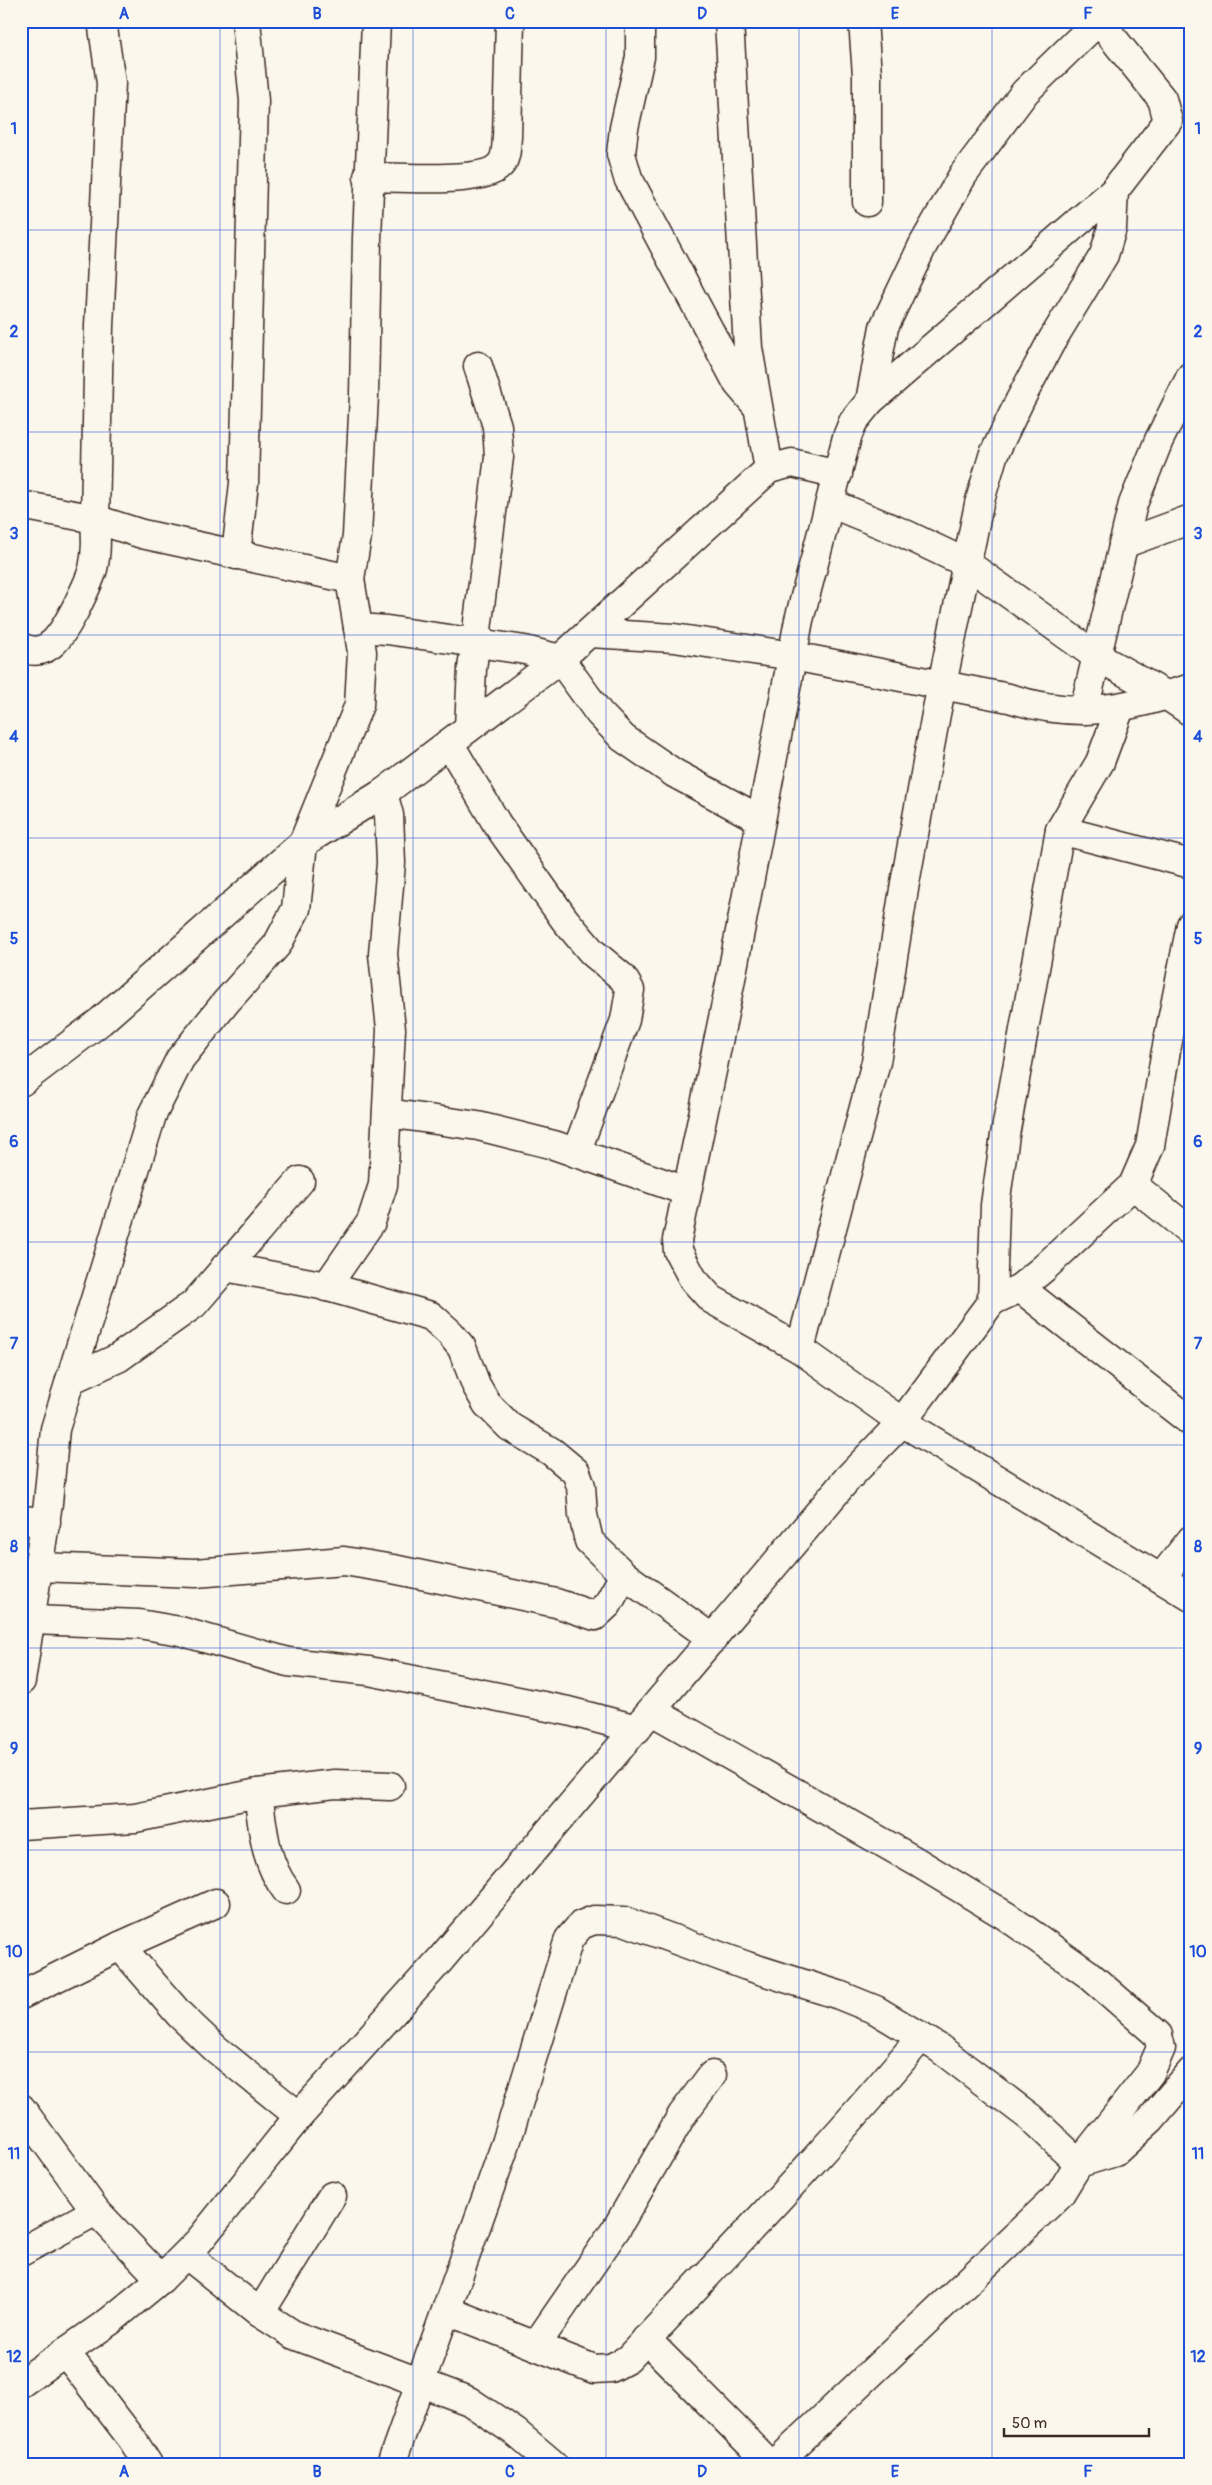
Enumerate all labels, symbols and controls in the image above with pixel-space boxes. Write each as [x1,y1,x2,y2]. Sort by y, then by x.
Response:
text: A [119,4,130,24]
text: B [312,4,322,24]
text: C [505,4,515,24]
text: D [697,4,707,24]
text: E [891,4,900,24]
text: F [1083,4,1093,24]
text: 1 [11,119,17,139]
text: 1 [1195,119,1201,139]
text: 2 [10,322,19,342]
text: 2 [1194,322,1203,342]
text: 3 [10,524,19,544]
text: 3 [1194,524,1203,544]
text: 4 [9,727,19,747]
text: 4 [1193,727,1203,747]
text: 5 [10,929,19,949]
text: 5 [1194,929,1203,949]
text: 6 [9,1132,19,1152]
text: 6 [1193,1132,1203,1152]
text: 7 [10,1334,19,1354]
text: 7 [1194,1334,1203,1354]
text: 8 [10,1537,18,1557]
text: 8 [1194,1537,1202,1557]
text: 9 [10,1739,18,1759]
text: 9 [1194,1739,1202,1759]
text: 10 [5,1942,23,1962]
text: 10 [1189,1942,1207,1962]
text: 11 [8,2144,20,2164]
text: 11 [1192,2144,1204,2164]
text: 12 [6,2347,22,2367]
text: 12 [1190,2347,1206,2367]
scale bar [1004,2405,1150,2437]
text: 50 m [1012,2414,1047,2433]
text: A [119,2462,130,2482]
text: B [312,2462,322,2482]
text: C [505,2462,515,2482]
text: D [697,2462,707,2482]
text: E [891,2462,900,2482]
text: F [1083,2462,1093,2482]

